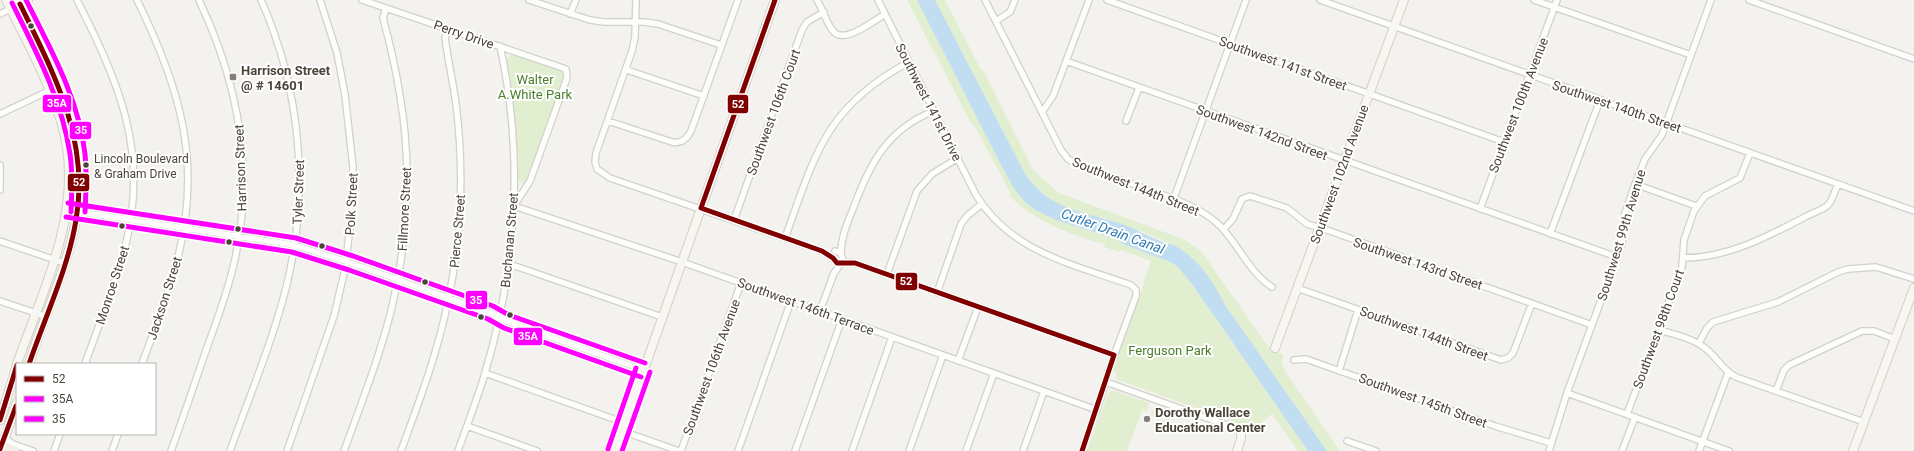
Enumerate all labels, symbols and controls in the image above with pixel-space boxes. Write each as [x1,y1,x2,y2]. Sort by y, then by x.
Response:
street label: Perry Drive [432,17,496,52]
unlabelled marker [26,21,36,31]
street label: Southwest 141st Street [1217,33,1349,94]
street label: Southwest 100th Avenue [1486,35,1551,175]
street label: Southwest 141st Drive [892,41,965,164]
street label: Southwest 106th Court [744,47,803,177]
place label: Harrison Street @ # 14601 [241,63,331,93]
marker: Harrison Street @ # 14601 [228,72,238,82]
park label: Walter A.White Park [498,72,573,102]
street label: Southwest 140th Street [1550,77,1683,136]
line badge: 35A [42,94,72,113]
line badge: 52 [727,94,749,114]
text: 35A [47,97,68,110]
text: 52 [732,98,744,111]
street label: Southwest 142nd Street [1194,102,1329,163]
street label: Southwest 102nd Avenue [1307,103,1372,246]
line badge: 35 [69,121,92,140]
text: 35 [75,124,87,137]
street label: Harrison Street [231,124,250,212]
place label: Lincoln Boulevard & Graham Drive [94,152,189,181]
street label: Southwest 144th Street [1070,154,1201,219]
street label: Tyler Street [290,159,307,225]
marker: Lincoln Boulevard & Graham Drive [81,160,91,170]
street label: Fillmore Street [395,167,414,251]
street label: Southwest 99th Avenue [1594,168,1649,303]
street label: Polk Street [342,172,361,236]
line badge: 52 [67,173,90,192]
text: 52 [73,176,85,189]
street label: Buchanan Street [498,192,521,288]
street label: Pierce Street [447,194,468,268]
water label: Cutler Drain Canal [1059,205,1167,257]
unlabelled marker [117,221,127,231]
unlabelled marker [233,224,243,234]
street label: Southwest 143rd Street [1351,234,1484,293]
unlabelled marker [224,237,234,247]
unlabelled marker [317,241,327,251]
street label: Monroe Street [93,244,132,326]
street label: Jackson Street [144,255,185,342]
street label: Southwest 98th Court [1630,267,1687,391]
line badge: 52 [895,272,918,291]
street label: Southwest 146th Terrace [736,275,876,338]
text: 52 [900,275,912,288]
unlabelled marker [420,277,430,287]
line badge: 35 [465,290,488,310]
text: 35 [470,294,482,307]
street label: Southwest 106th Avenue [680,297,743,437]
street label: Southwest 144th Street [1358,303,1490,364]
unlabelled marker [505,310,515,320]
unlabelled marker [476,312,486,322]
line badge: 35A [513,327,543,346]
text: 35A [518,330,539,343]
park label: Ferguson Park [1128,343,1212,358]
legend [16,363,156,435]
street label: Southwest 145th Street [1357,370,1489,431]
text: 52 [52,372,66,386]
text: 35A [52,392,73,406]
place label: Dorothy Wallace Educational Center [1155,405,1266,435]
text: 35 [52,412,66,426]
marker: Dorothy Wallace Educational Center [1142,414,1152,424]

